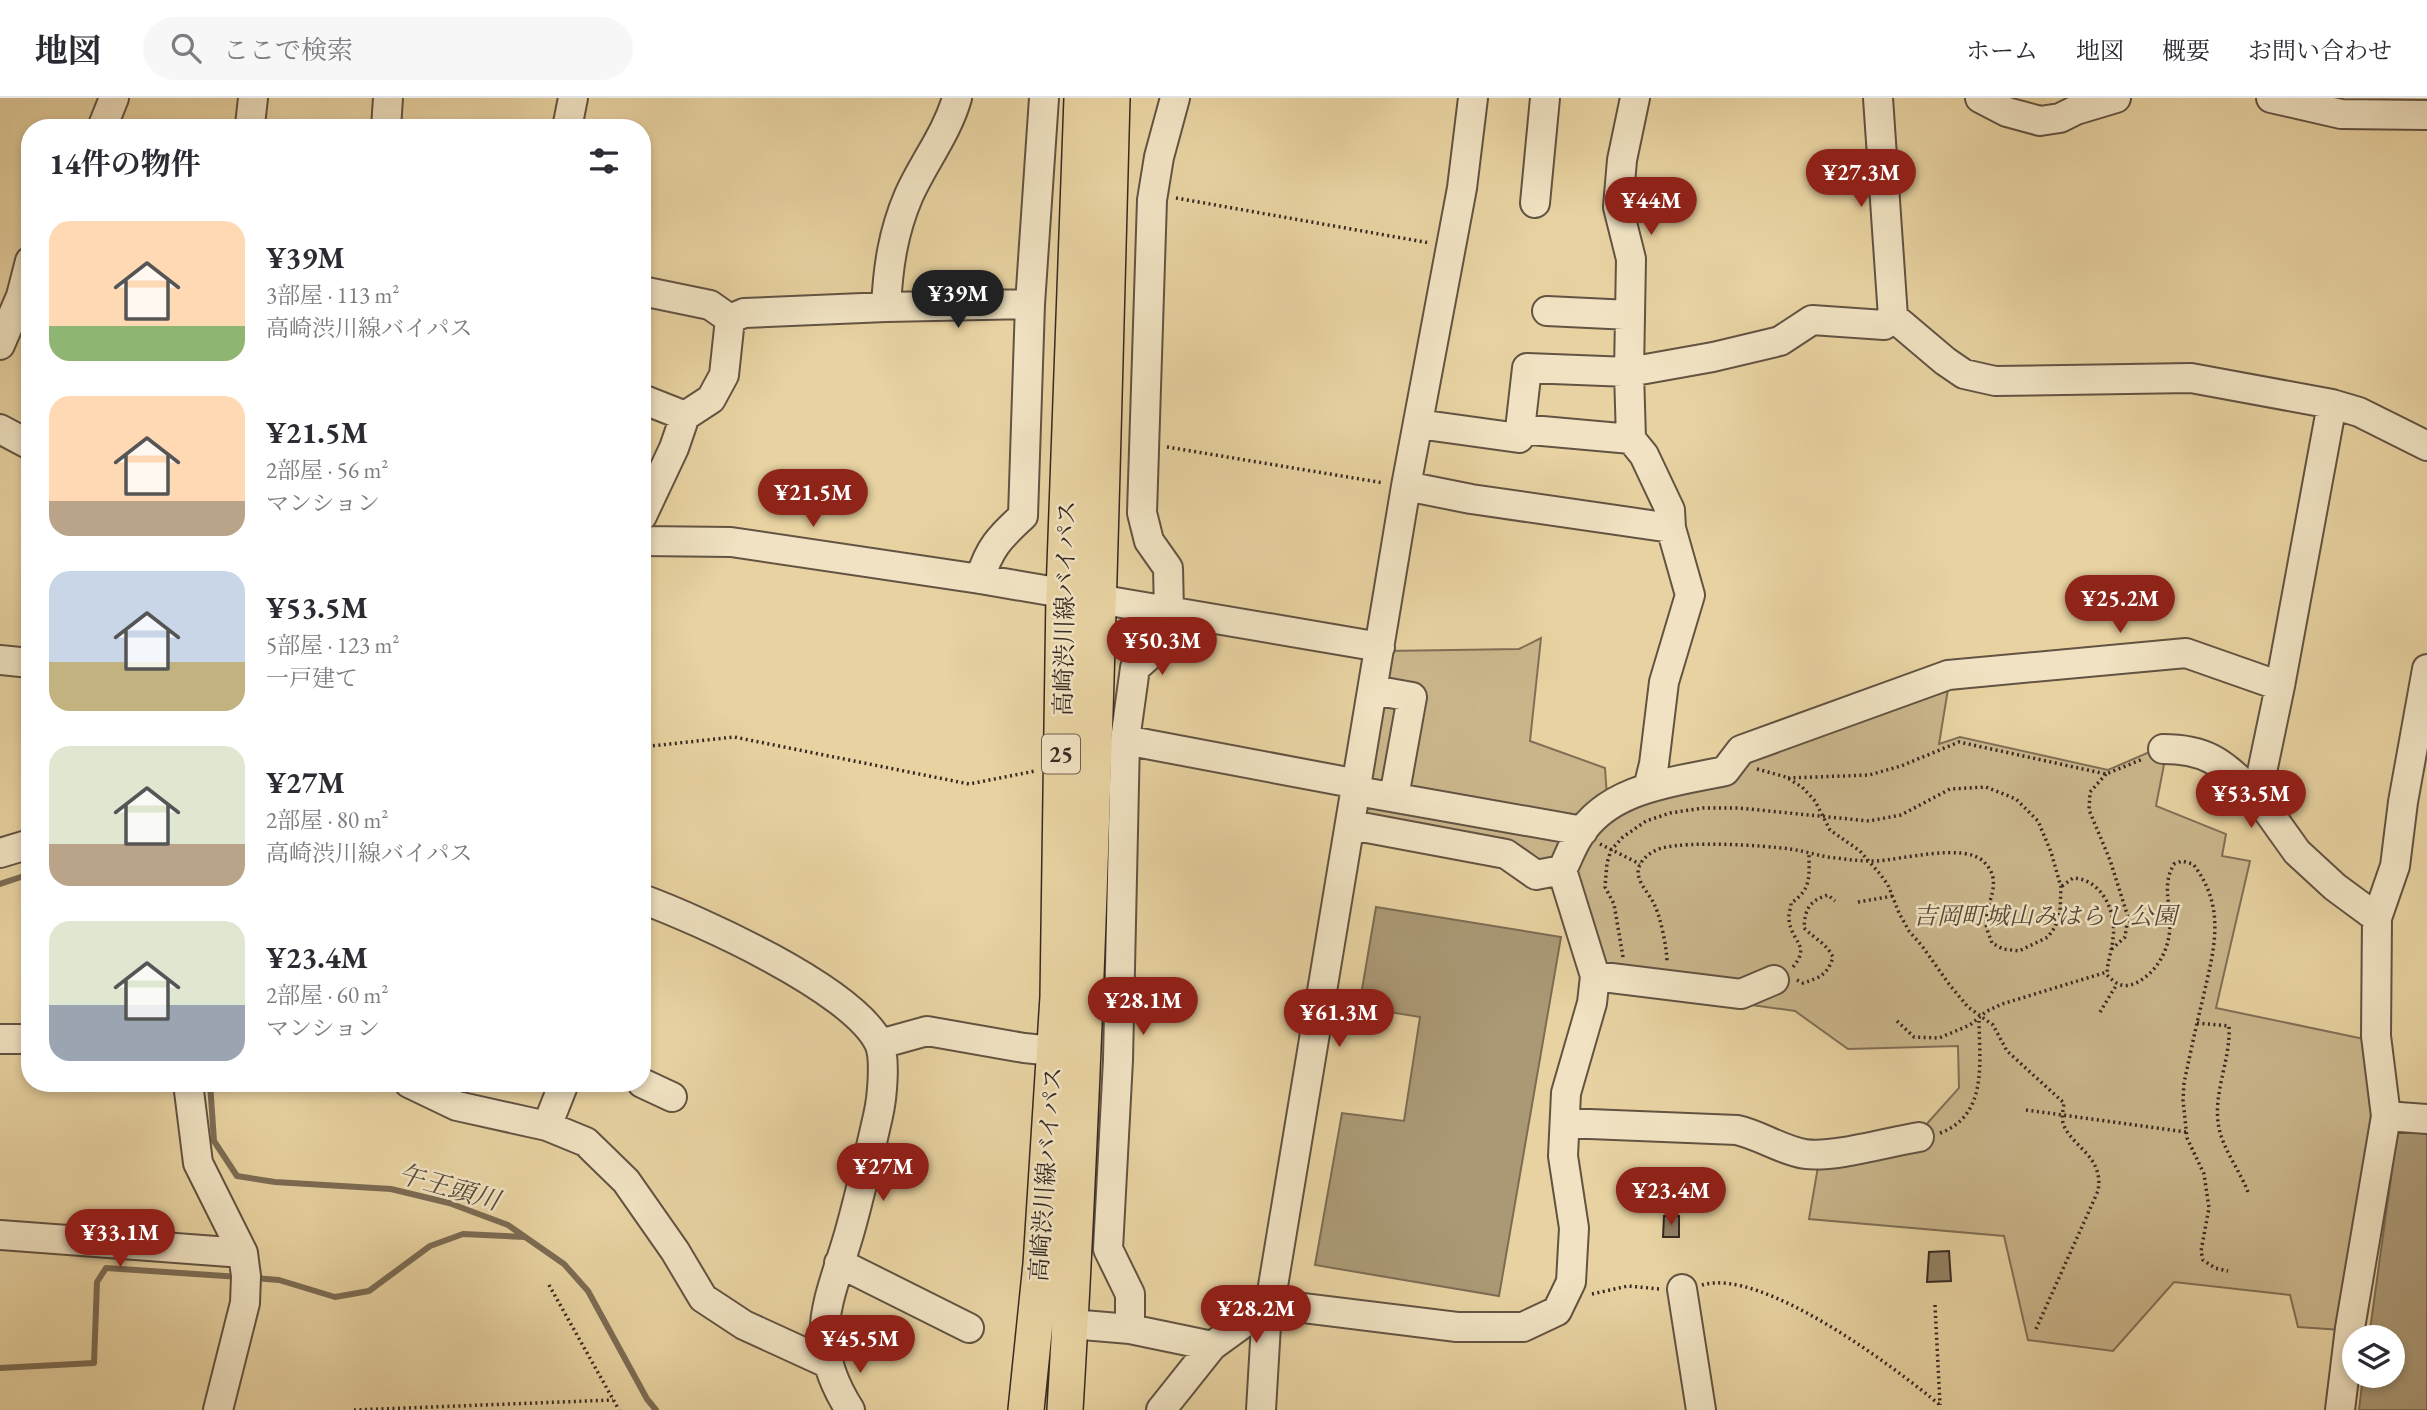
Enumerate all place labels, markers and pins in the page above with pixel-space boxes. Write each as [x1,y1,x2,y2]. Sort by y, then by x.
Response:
pin: ¥27.3M [1804,150,1918,209]
pin: ¥44M [1610,178,1692,237]
pin: ¥39M [917,271,999,330]
pin: ¥21.5M [756,470,870,529]
pin: ¥25.2M [2063,575,2177,635]
pin: ¥50.3M [1105,618,1219,677]
pin: ¥53.5M [2194,770,2308,830]
pin: ¥28.1M [1086,978,1200,1037]
pin: ¥61.3M [1282,990,1396,1049]
pin: ¥27M [842,1144,924,1203]
pin: ¥23.4M [1614,1168,1728,1227]
pin: ¥33.1M [63,1210,177,1269]
pin: ¥28.2M [1199,1286,1313,1345]
pin: ¥45.5M [803,1316,917,1375]

